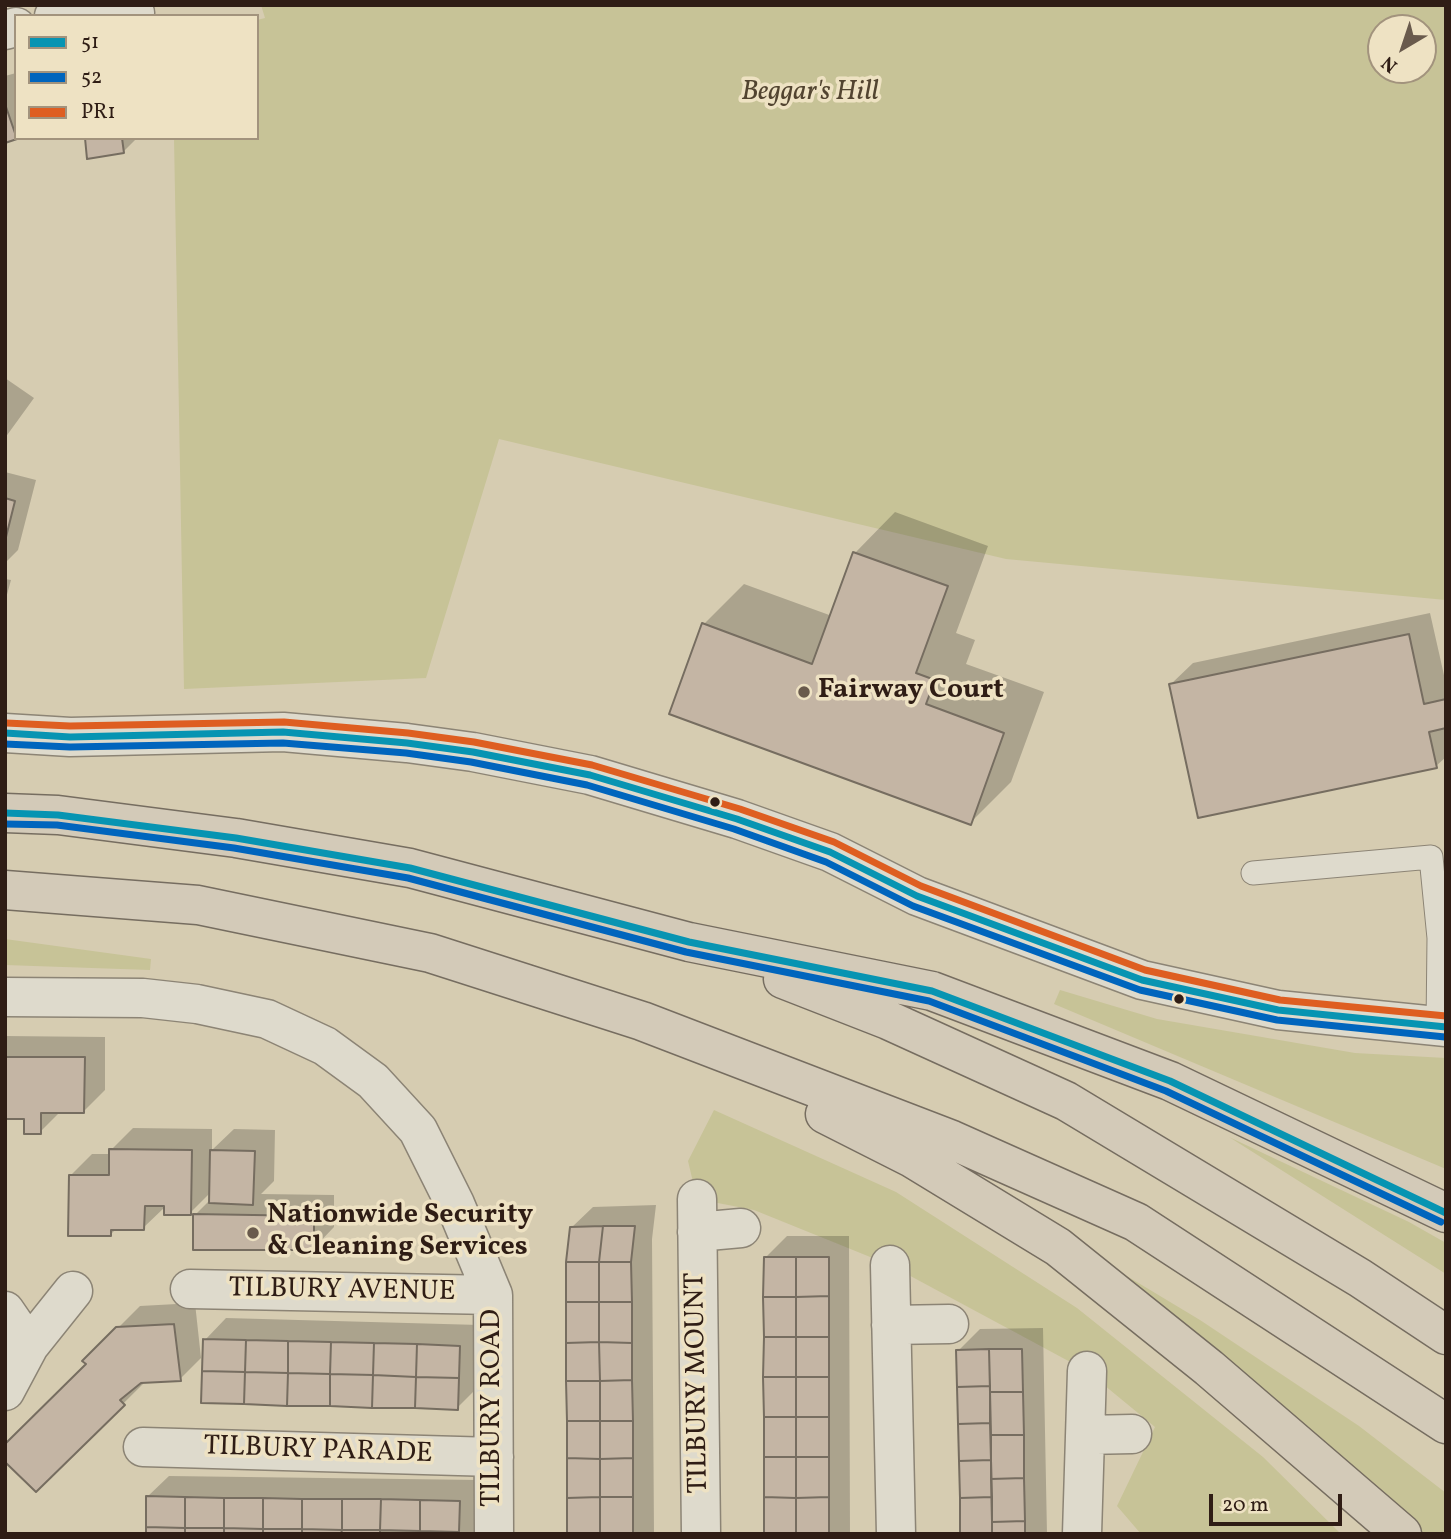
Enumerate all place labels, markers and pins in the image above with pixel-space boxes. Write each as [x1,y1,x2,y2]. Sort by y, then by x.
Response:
place label: Fairway Court [818,675,1004,709]
marker: Fairway Court [796,684,812,700]
unlabelled marker [708,795,722,809]
unlabelled marker [1172,992,1186,1006]
place label: Nationwide Security & Cleaning Services [267,1200,533,1266]
marker: Nationwide Security & Cleaning Services [245,1225,261,1241]

